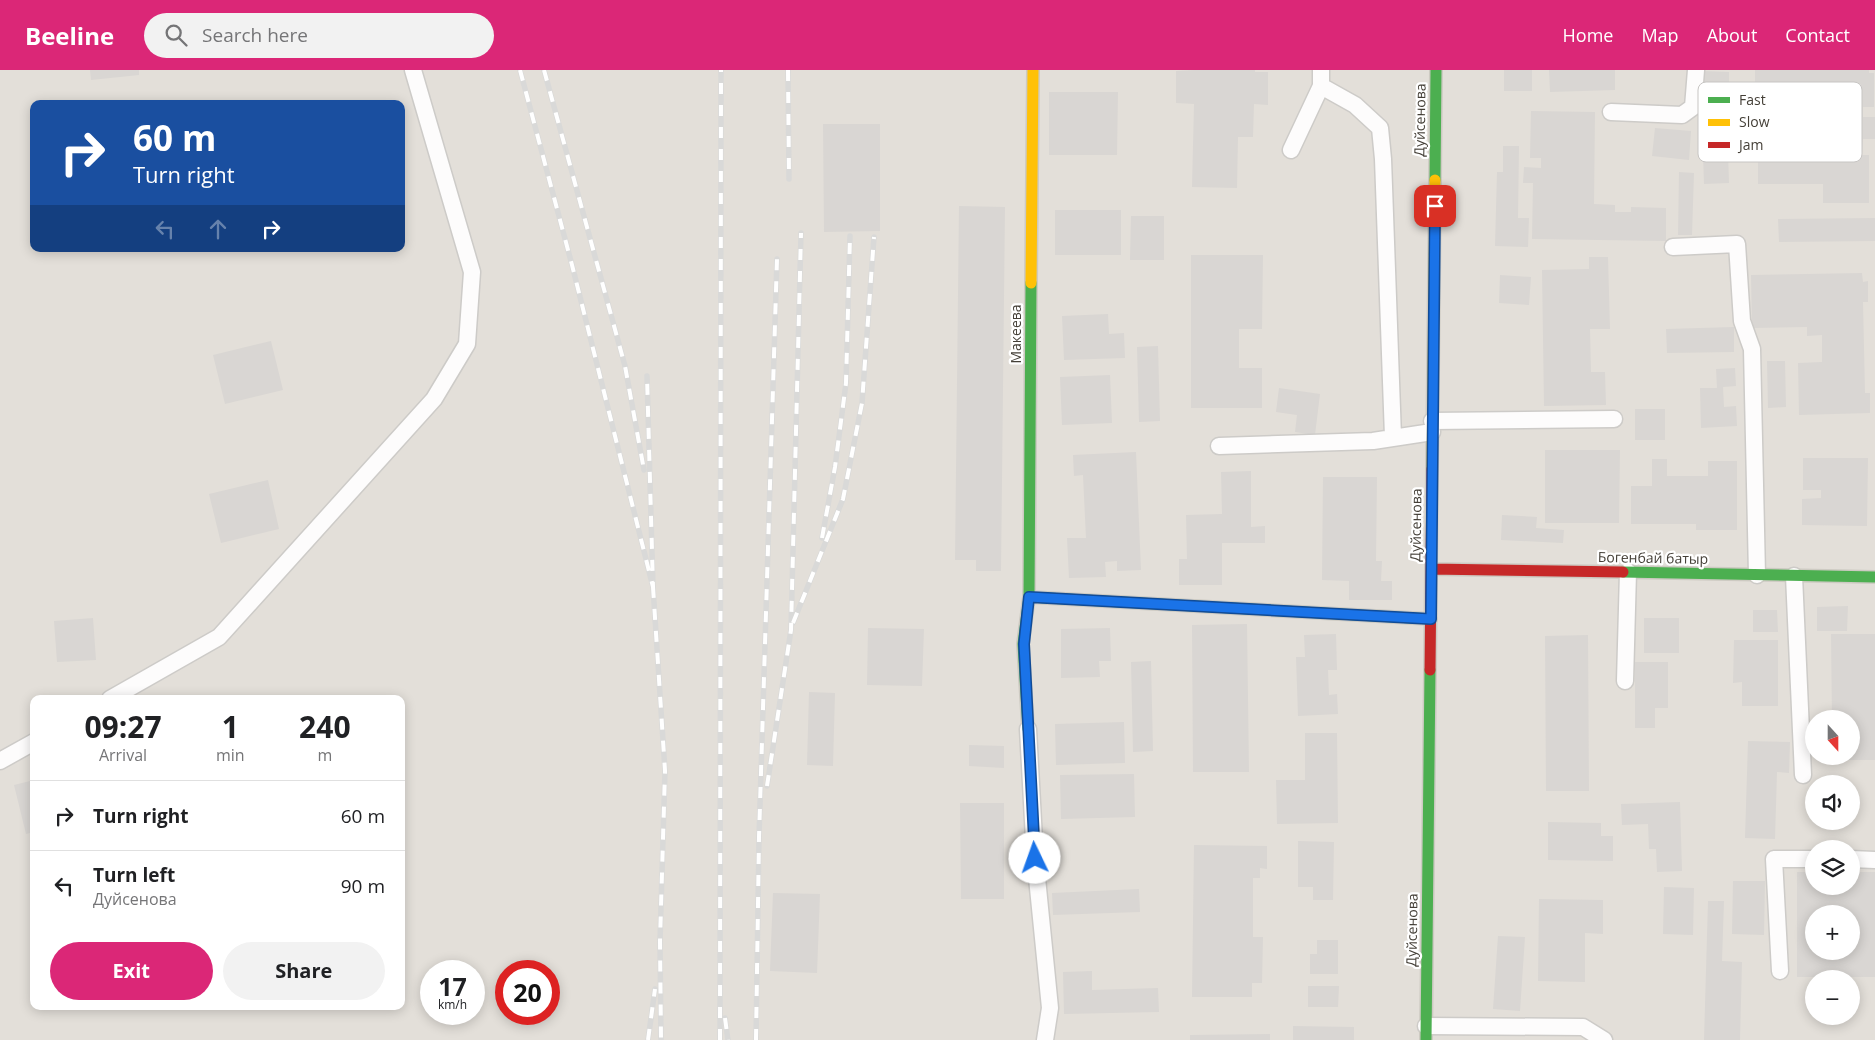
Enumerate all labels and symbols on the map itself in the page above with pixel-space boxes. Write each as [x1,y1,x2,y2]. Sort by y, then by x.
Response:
legend [1698,82,1862,162]
street label: Дуйсенова [1409,83,1430,157]
text: Fast [1739,90,1766,109]
text: Slow [1739,112,1770,131]
text: Jam [1737,135,1764,154]
pin [1414,185,1456,227]
street label: Макеева [1006,304,1025,364]
street label: Дуйсенова [1405,488,1426,562]
street label: Богенбай батыр [1598,547,1708,568]
north arrow [1805,710,1860,765]
position arrow [1008,831,1060,883]
street label: Дуйсенова [1401,893,1422,967]
speed limit sign: 20 [495,960,560,1025]

